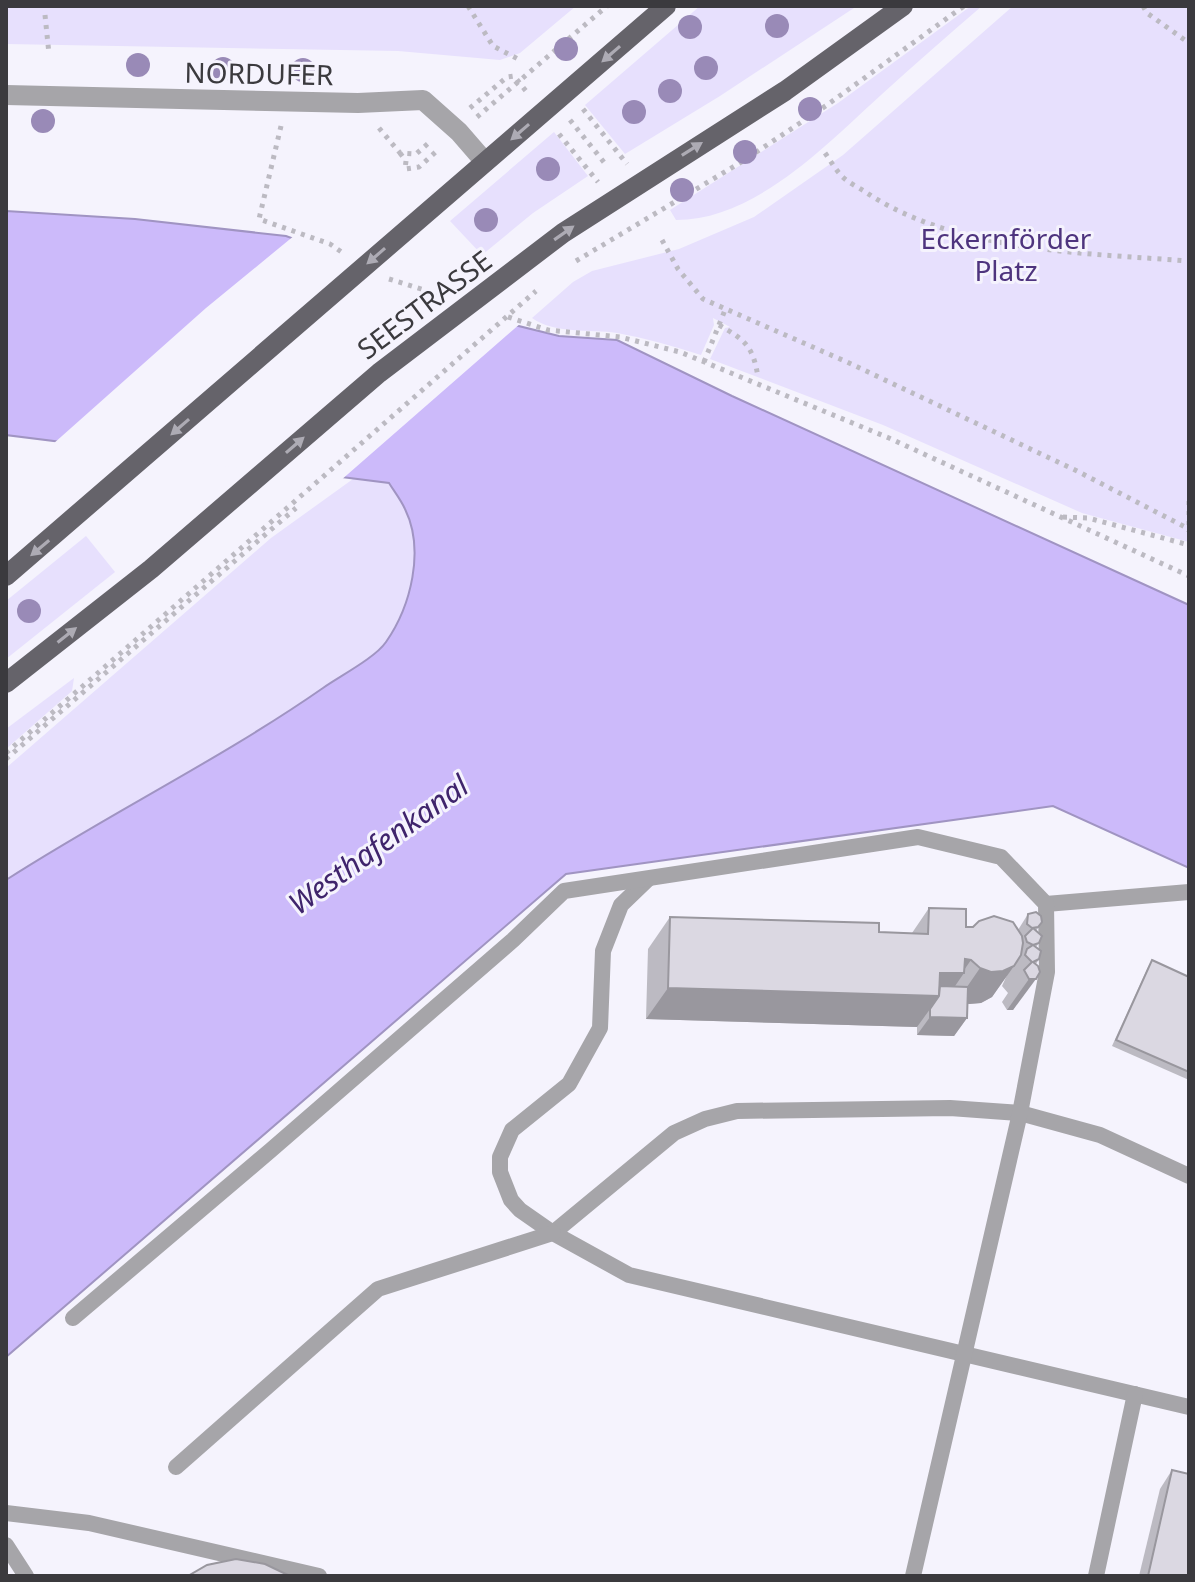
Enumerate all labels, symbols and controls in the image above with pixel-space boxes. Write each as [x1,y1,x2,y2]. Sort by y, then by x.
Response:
one-way arrow [601,45,621,62]
street label: NORDUFER [184,53,334,93]
one-way arrow [511,122,530,140]
one-way arrow [681,142,703,156]
park label: Eckernförder Platz [921,219,1092,289]
one-way arrow [554,226,575,241]
street label: SEESTRASSE [349,241,499,367]
one-way arrow [367,247,387,264]
one-way arrow [171,418,191,435]
one-way arrow [286,437,305,455]
one-way arrow [30,539,50,556]
one-way arrow [57,627,77,644]
water label: Westhafenkanal [280,764,477,923]

